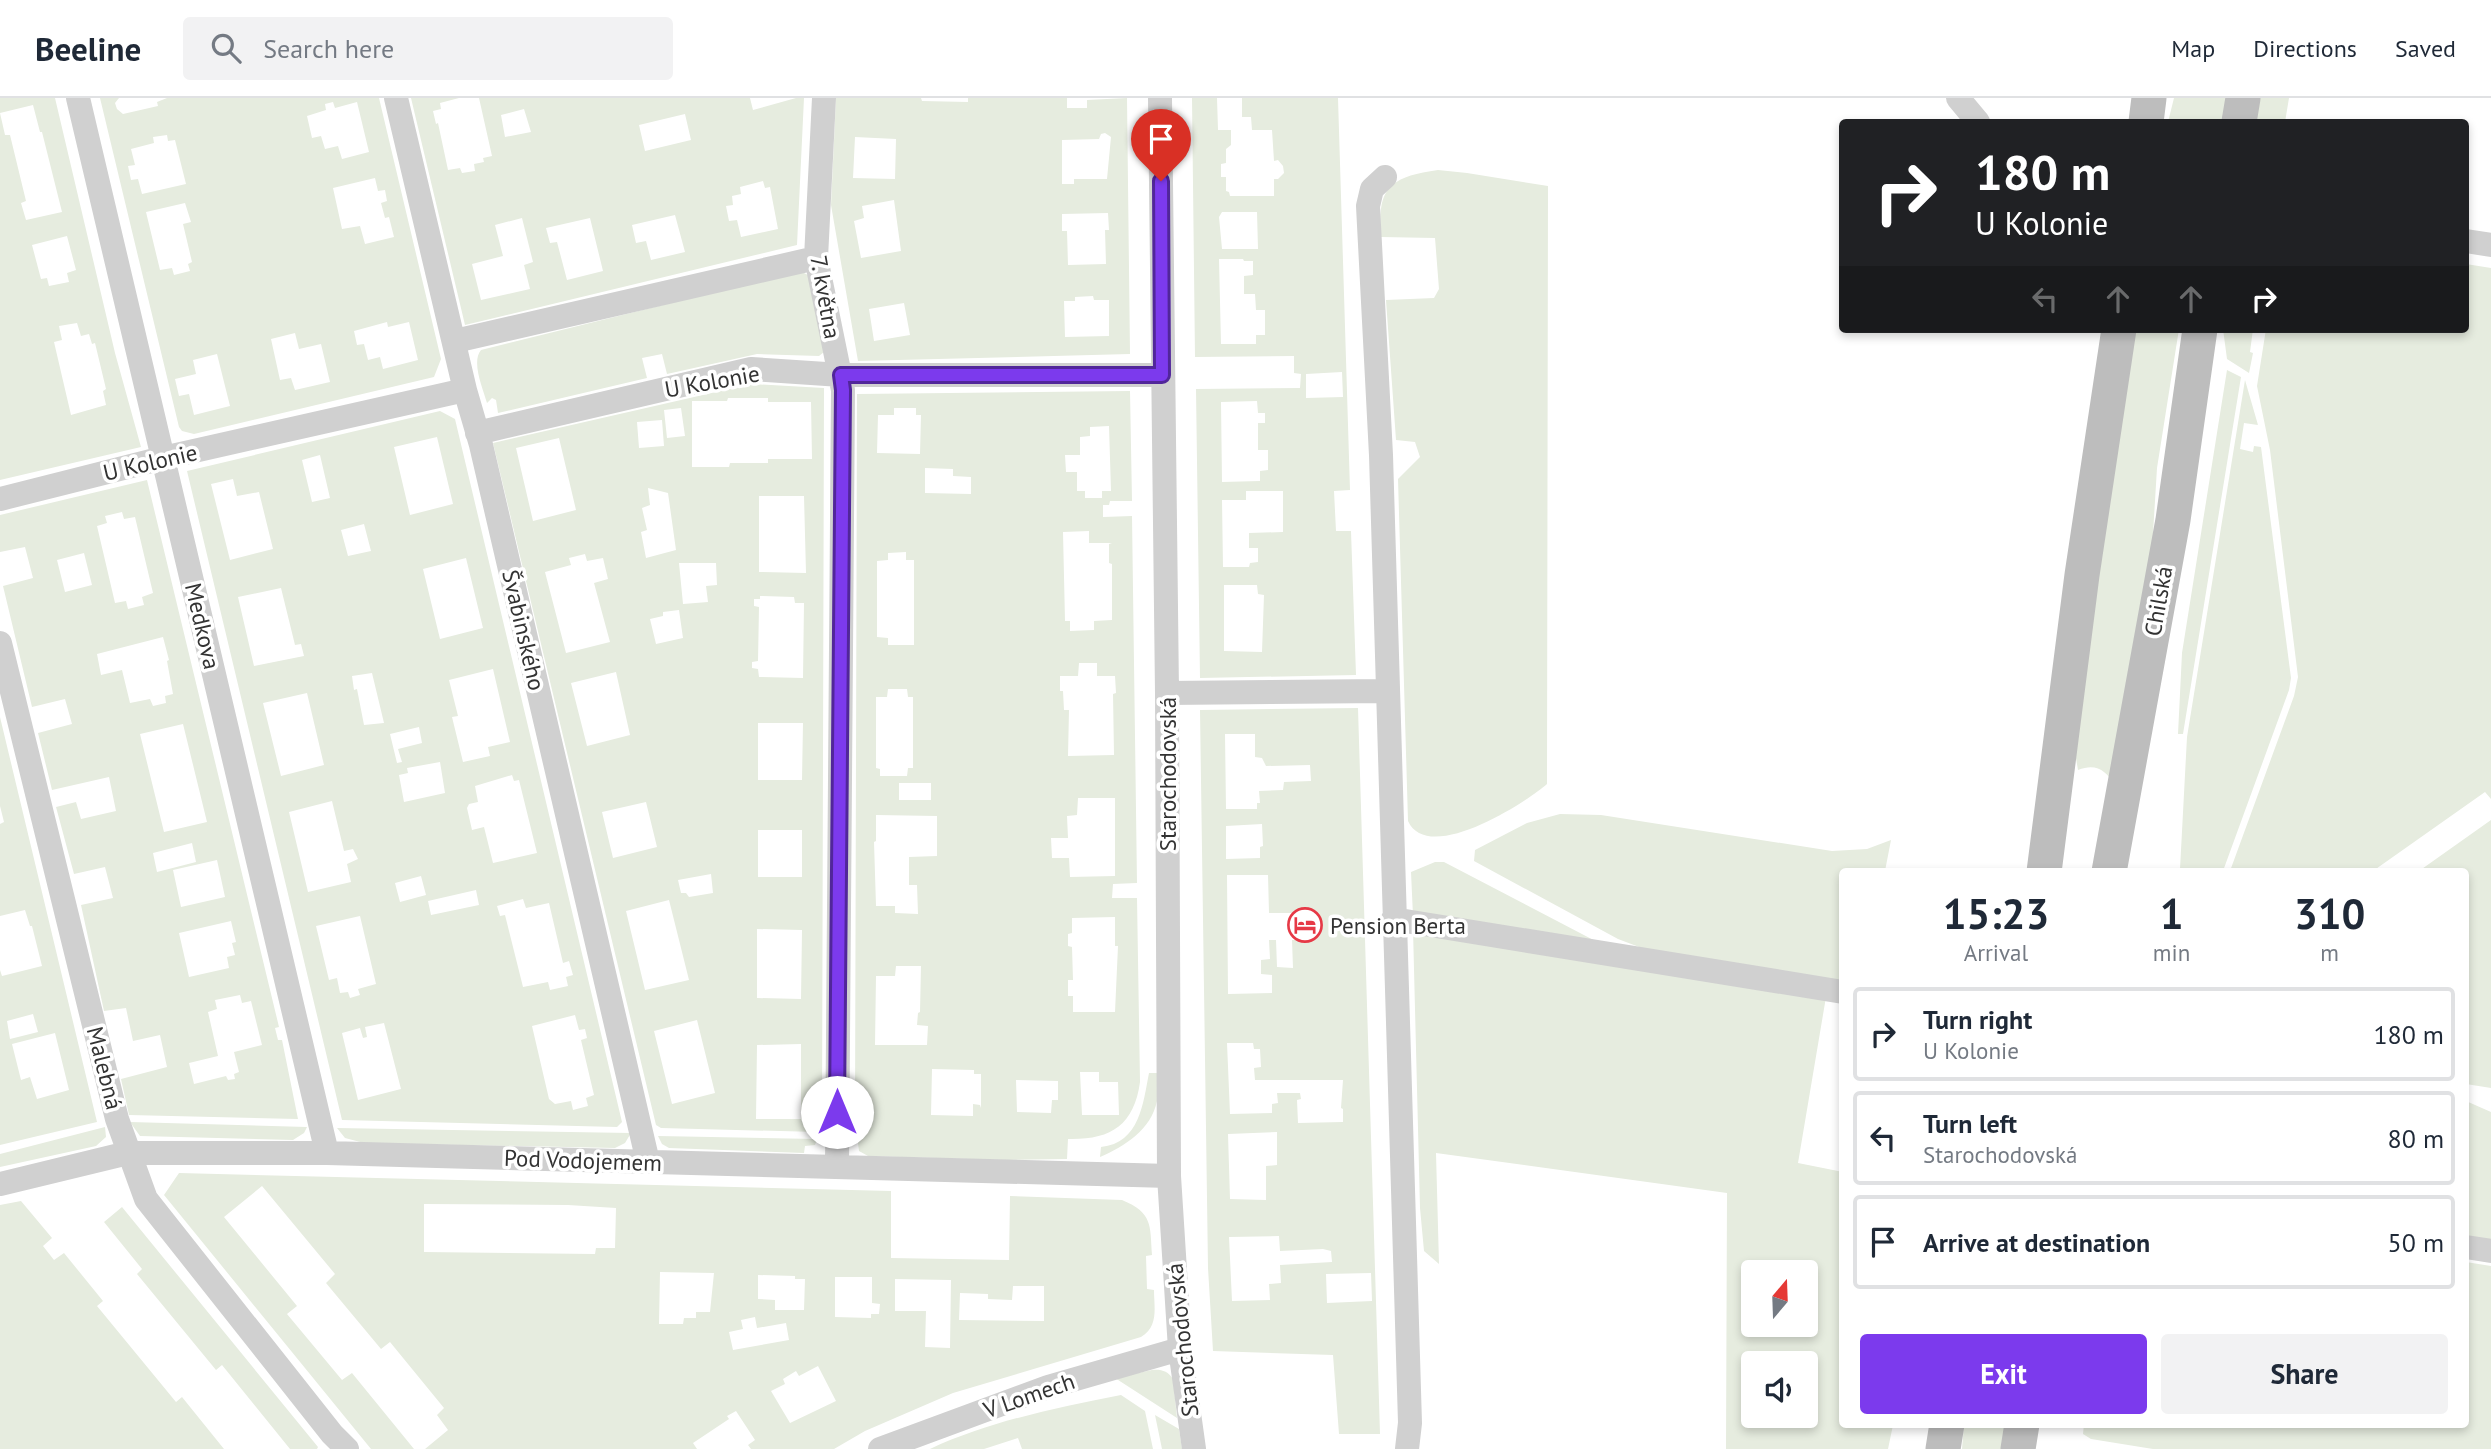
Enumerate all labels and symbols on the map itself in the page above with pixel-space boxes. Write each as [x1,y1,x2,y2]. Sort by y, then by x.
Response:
pin [1131,109,1191,181]
street label: 7. května [804,253,848,341]
street label: U Kolonie [662,358,762,404]
street label: U Kolonie [100,437,200,487]
street label: Chilská [2138,564,2178,638]
street label: Švabinského [496,567,552,693]
street label: Medkova [179,580,227,672]
street label: Starochodovská [1153,697,1182,851]
hotel icon: Pension Berta [1286,906,1324,944]
place label: Pension Berta [1330,911,1466,940]
street label: Malebná [81,1024,129,1112]
position arrow [800,1075,874,1149]
street label: Pod Vodojemem [504,1143,662,1177]
north arrow [1741,1260,1818,1337]
street label: Starochodovská [1160,1262,1204,1418]
street label: V Lomech [979,1366,1078,1424]

